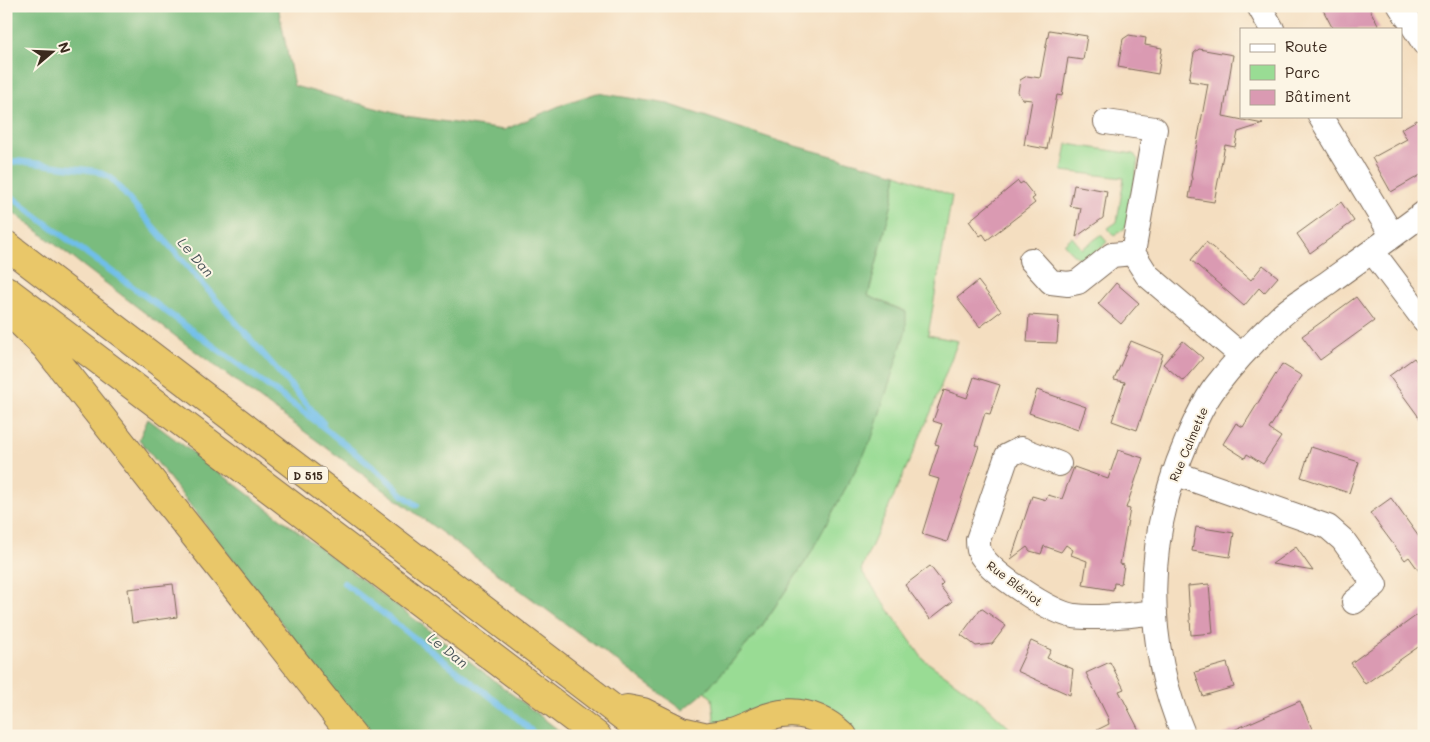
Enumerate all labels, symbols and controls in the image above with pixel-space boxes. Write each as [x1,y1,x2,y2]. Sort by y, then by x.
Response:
north arrow [28,28,78,78]
legend [1240,28,1402,118]
text: Route [1285,36,1328,56]
text: N [54,39,75,56]
text: Parc [1285,62,1320,82]
text: Bâtiment [1285,86,1351,106]
water label: Le Dan [174,233,219,281]
street label: Rue Calmette [1165,404,1211,484]
road number: D 515 [288,466,328,484]
street label: Rue Blériot [984,557,1046,609]
water label: Le Dan [424,628,472,672]

